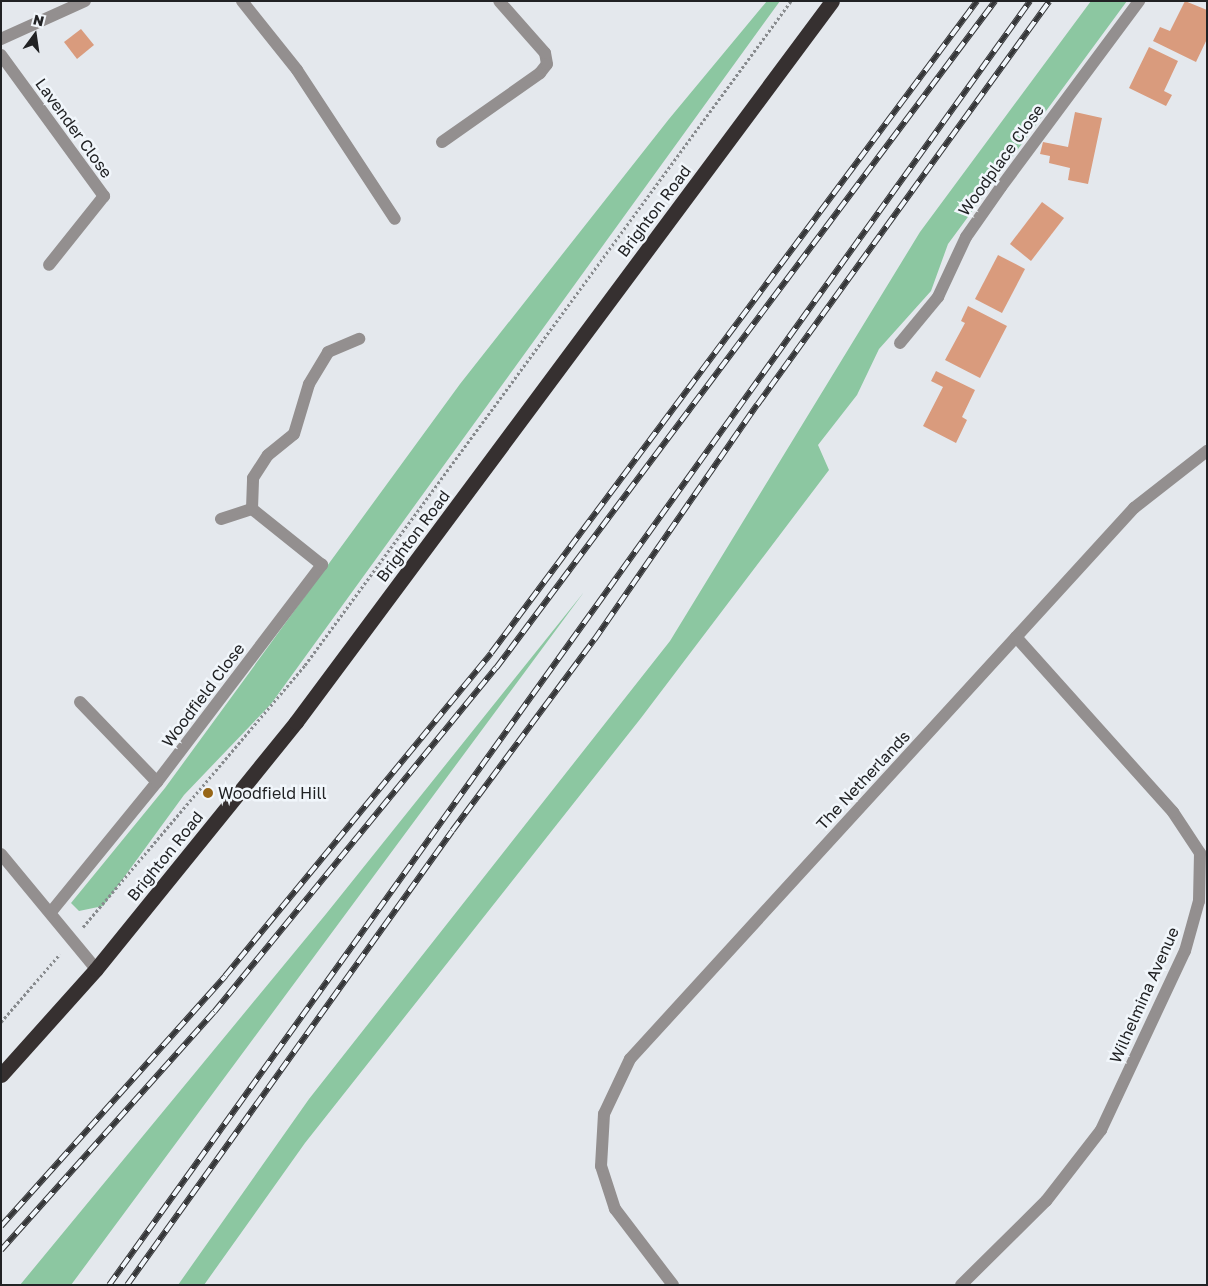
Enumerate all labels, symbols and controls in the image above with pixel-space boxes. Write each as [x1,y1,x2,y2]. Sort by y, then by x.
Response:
north arrow [10,10,60,60]
text: N [32,10,46,29]
street label: Lavender Close [31,74,117,182]
street label: Woodplace Close [954,101,1048,219]
street label: Brighton Road [613,161,695,261]
street label: Brighton Road [372,486,454,586]
street label: Woodfield Close [158,639,248,751]
street label: The Netherlands [812,726,914,834]
place label: Woodfield Hill [218,783,327,803]
marker: Woodfield Hill [202,787,214,799]
street label: Brighton Road [123,807,207,905]
street label: Wilhelmina Avenue [1105,924,1183,1066]

